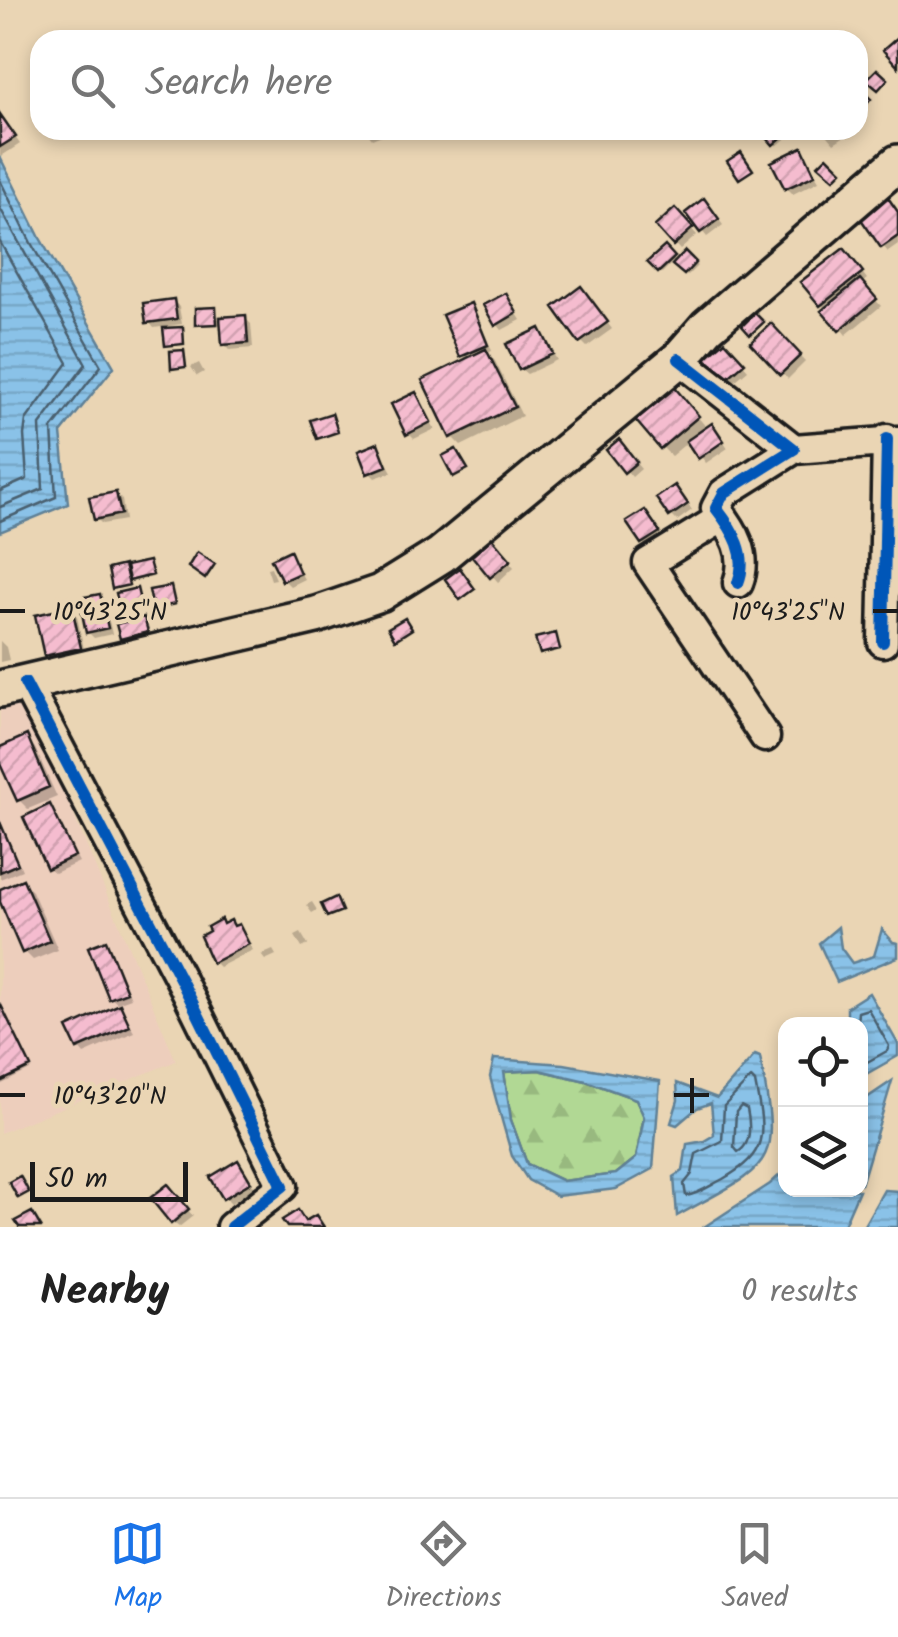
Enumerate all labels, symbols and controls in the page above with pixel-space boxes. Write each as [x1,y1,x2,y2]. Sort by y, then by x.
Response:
search box [30,30,868,140]
text: Search here [145,55,332,115]
icon: search [65,58,120,113]
text: 10°43'25"N [53,593,167,633]
text: 10°43'25"N [731,593,845,633]
map controls [778,1017,868,1197]
button: locate [778,1017,868,1107]
text: 10°43'20"N [54,1077,166,1117]
button: layers [778,1107,868,1197]
scale bar [30,1157,188,1202]
text: 50 m [45,1157,108,1202]
text: Nearby [40,1259,169,1326]
text: 0 results [741,1267,858,1318]
tab: Map [110,1516,165,1621]
tab: Directions [385,1516,501,1621]
tab: Saved [722,1516,788,1621]

